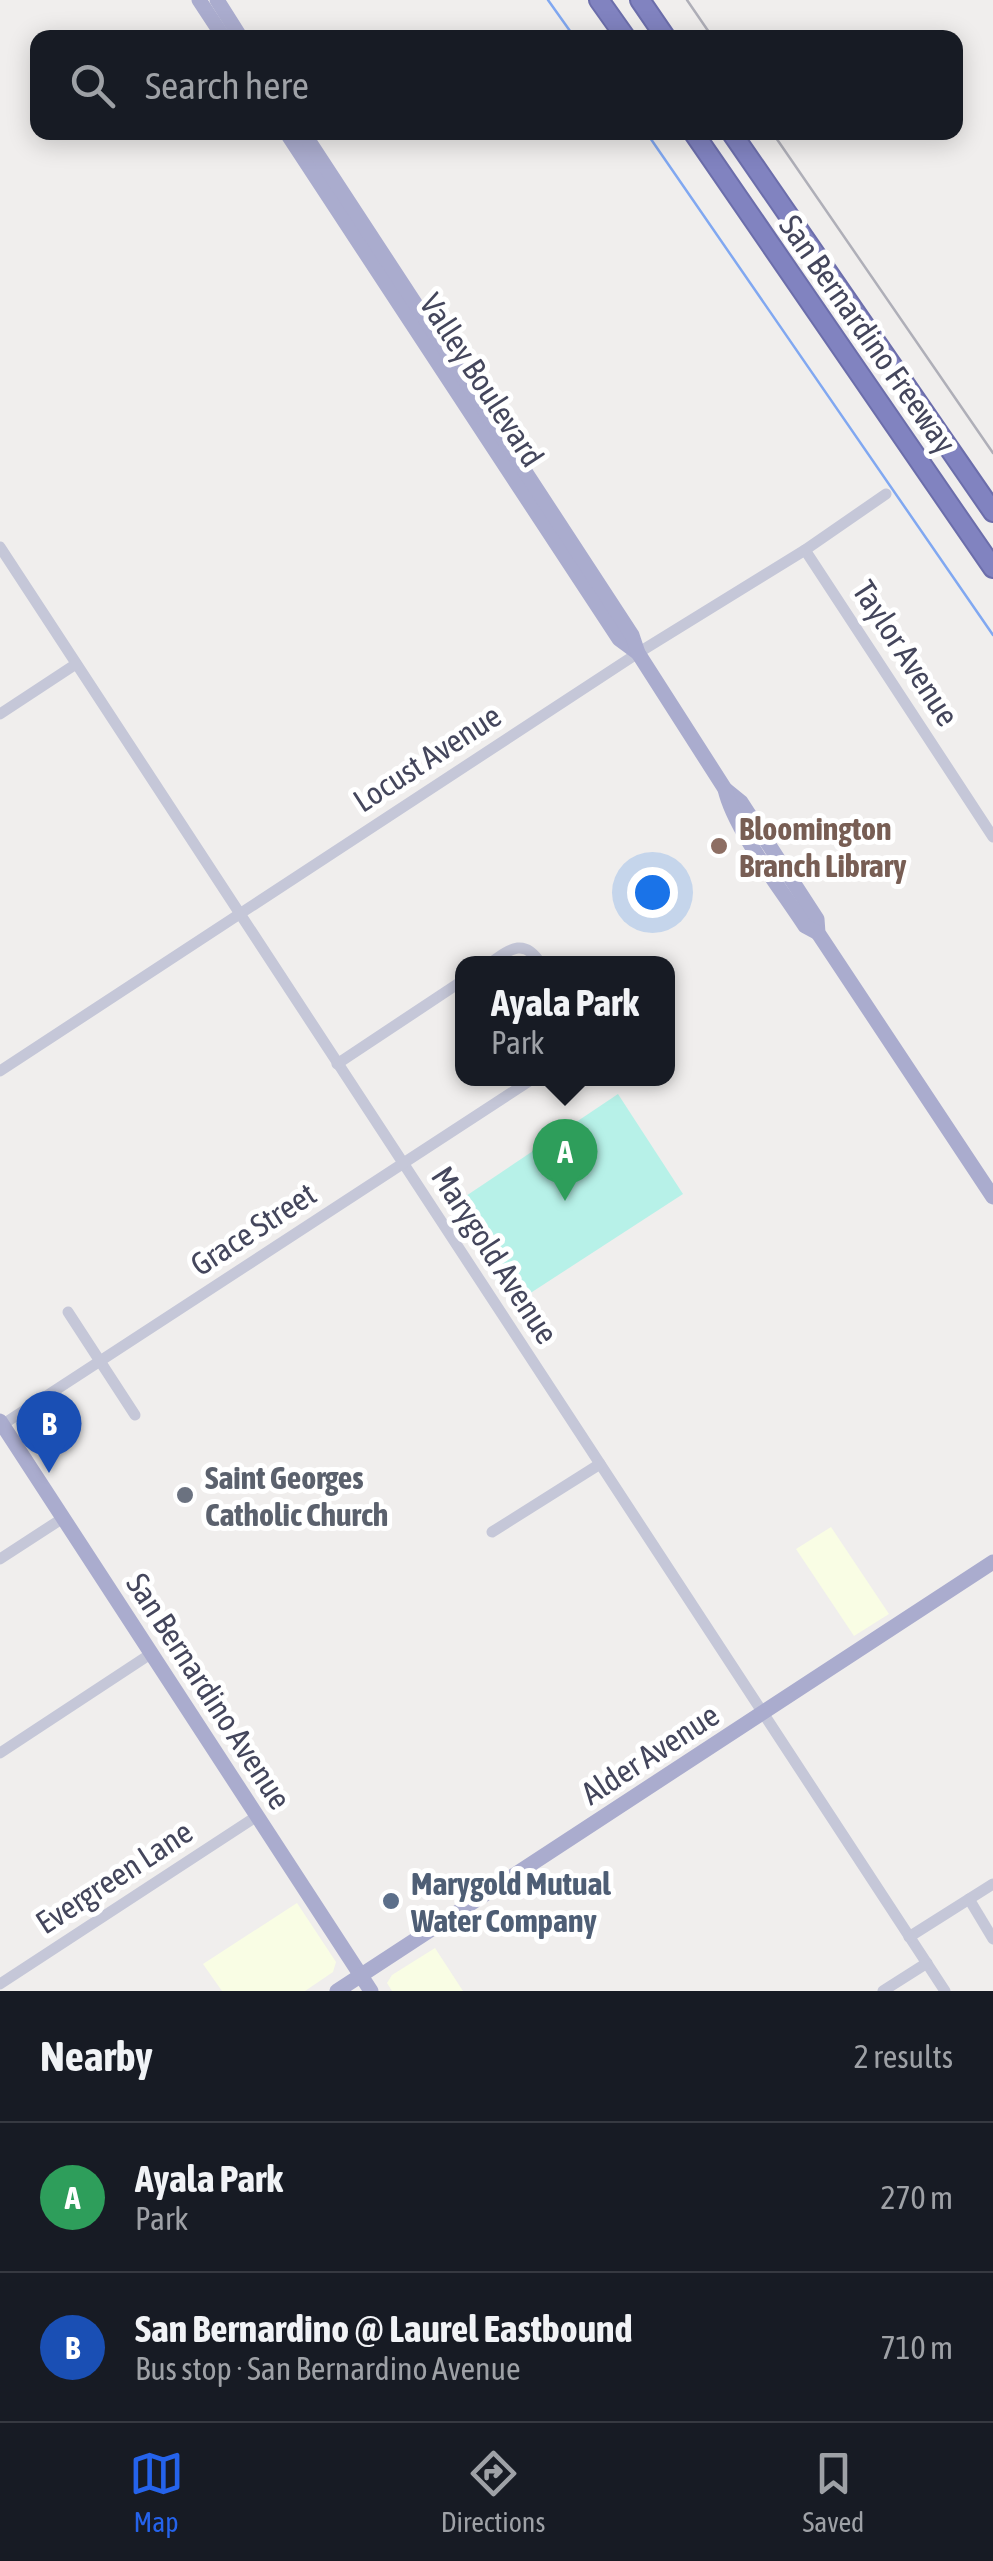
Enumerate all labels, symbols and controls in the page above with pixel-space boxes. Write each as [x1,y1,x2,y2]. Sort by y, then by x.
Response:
search box [30,30,963,140]
icon: search [65,58,120,113]
text: Search here [145,64,309,107]
street label: San Bernardino Freeway [772,208,964,460]
street label: Valley Boulevard [412,287,552,473]
street label: Taylor Avenue [845,574,967,732]
street label: Locust Avenue [346,697,508,819]
place label: Bloomington Branch Library [739,810,907,884]
marker: Bloomington Branch Library [708,835,730,857]
your location [627,867,678,918]
popup [455,956,675,1086]
text: Ayala Park [491,981,639,1024]
text: Park [491,1024,544,1061]
pin: A [532,1118,598,1201]
street label: Marygold Avenue [424,1160,566,1350]
street label: Grace Street [184,1175,322,1283]
pin: B [17,1390,82,1473]
place label: Saint Georges Catholic Church [205,1459,388,1533]
marker: Saint Georges Catholic Church [174,1484,196,1506]
street label: San Bernardino Avenue [119,1566,299,1816]
street label: Alder Avenue [575,1696,725,1812]
street label: Evergreen Lane [29,1813,199,1941]
place label: Marygold Mutual Water Company [410,1865,611,1939]
marker: Marygold Mutual Water Company [380,1890,402,1912]
text: Nearby [40,2032,153,2080]
text: 2 results [854,2038,953,2075]
text: Ayala Park [135,2157,283,2200]
text: A [65,2179,80,2216]
text: 270 m [880,2179,953,2216]
text: Park [135,2200,188,2237]
text: San Bernardino @ Laurel Eastbound [135,2307,633,2350]
text: B [65,2329,80,2366]
text: 710 m [880,2329,953,2366]
text: Bus stop · San Bernardino Avenue [135,2350,521,2387]
tab: Map [129,2446,184,2538]
tab: Directions [441,2446,545,2538]
tab: Saved [803,2446,864,2538]

